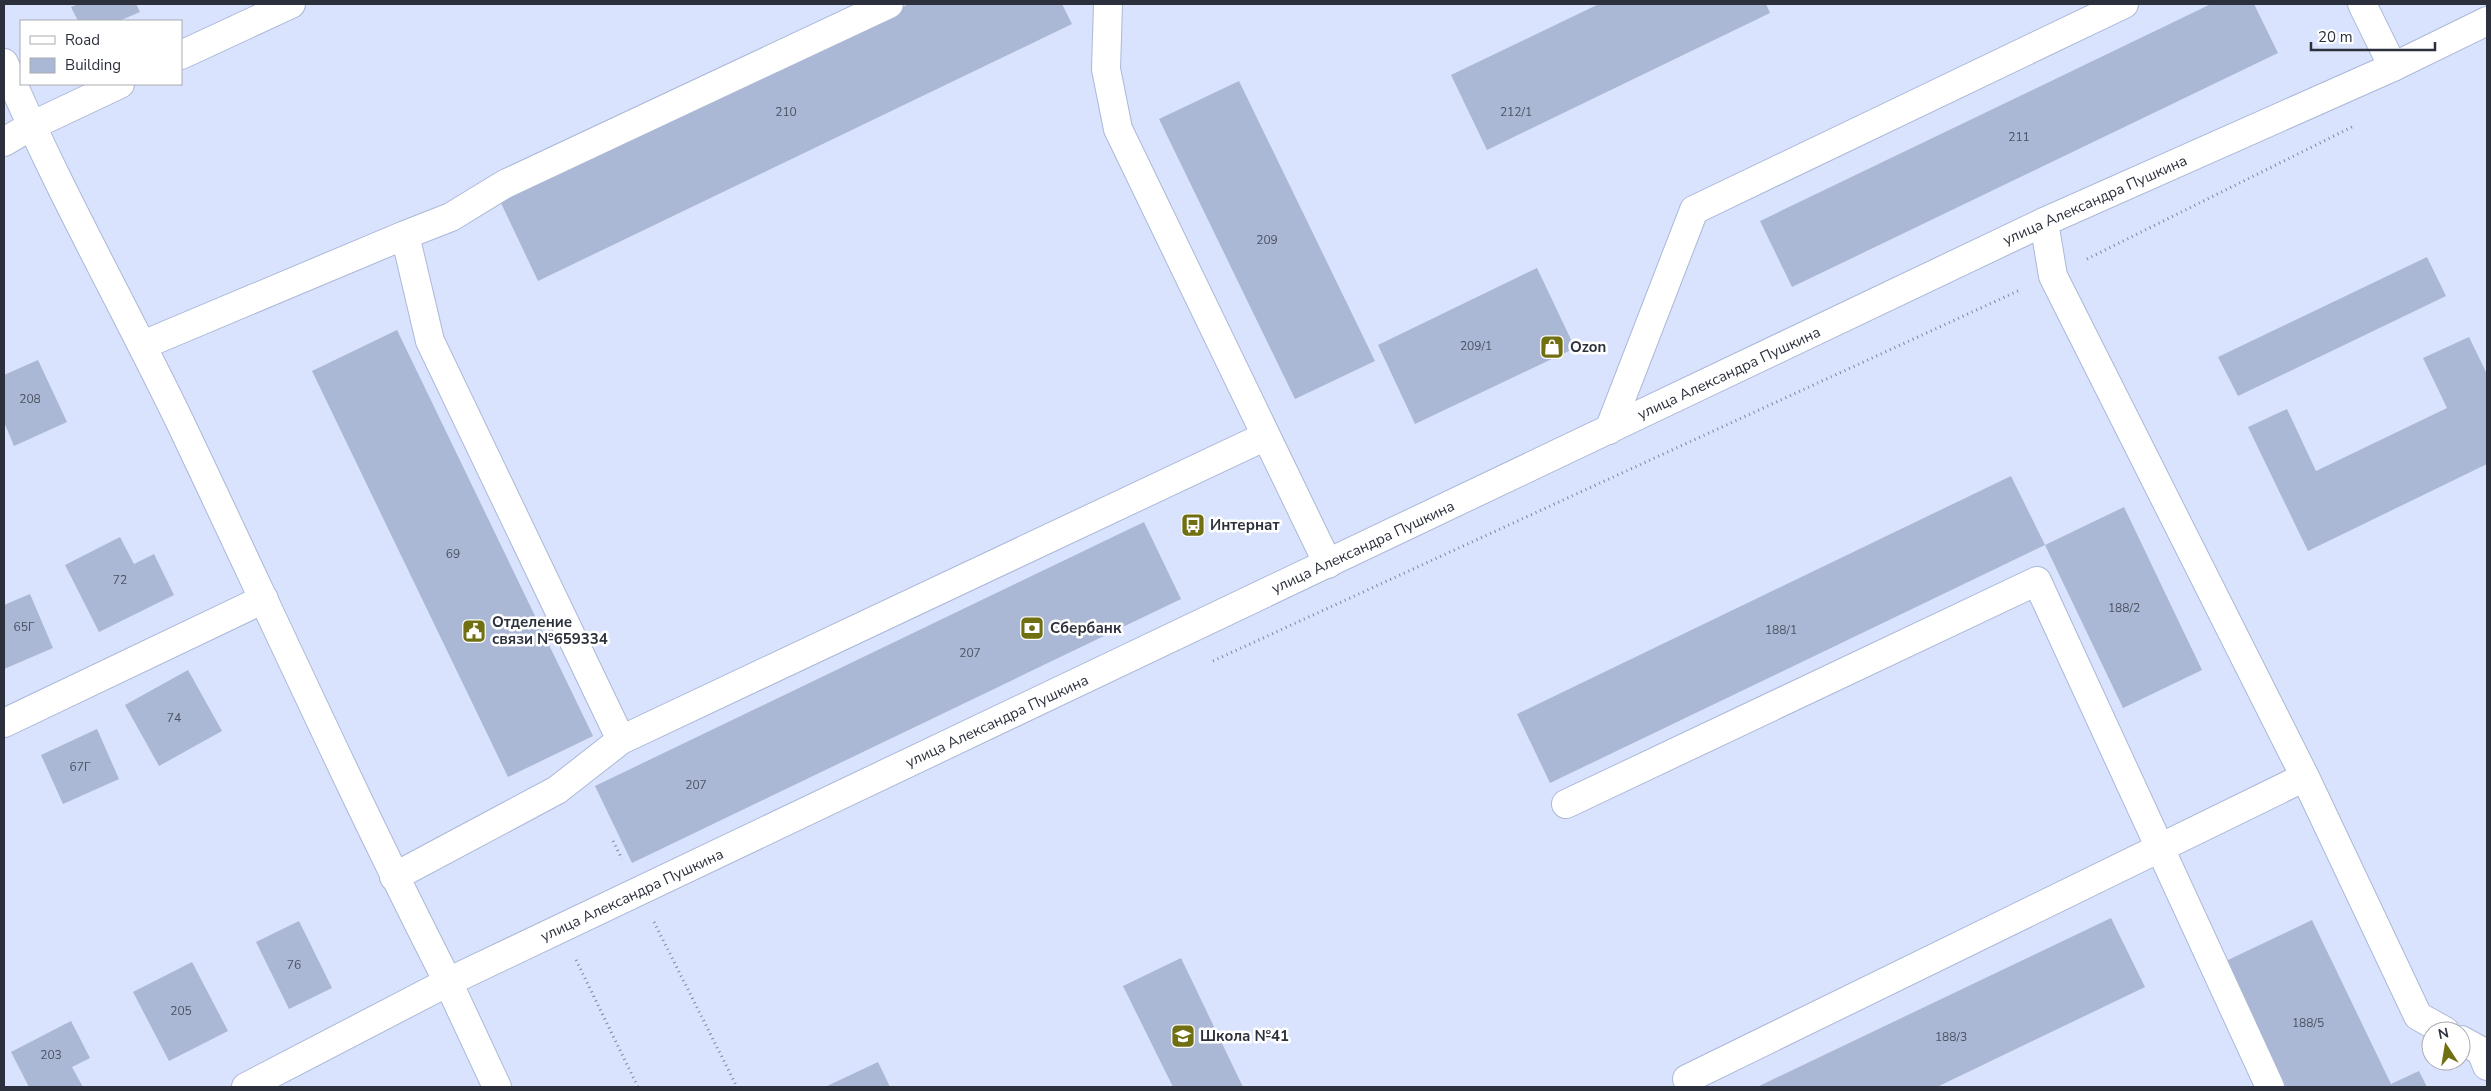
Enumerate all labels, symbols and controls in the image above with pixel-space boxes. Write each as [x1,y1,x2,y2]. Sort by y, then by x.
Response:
legend [20,20,182,85]
scale bar [2311,20,2435,52]
text: 20 m [2318,27,2353,47]
text: Road [65,30,100,50]
text: Building [65,55,121,75]
house number: 210 [775,104,797,120]
house number: 212/1 [1500,104,1532,120]
house number: 211 [2008,129,2030,145]
street label: улица Александра Пушкина [2000,150,2190,250]
house number: 209 [1256,232,1278,248]
street label: улица Александра Пушкина [1634,322,1824,424]
shop icon: Ozon [1539,334,1565,360]
place label: Ozon [1570,337,1606,357]
house number: 209/1 [1460,338,1492,354]
house number: 208 [19,391,41,407]
street label: улица Александра Пушкина [1268,496,1458,598]
bus stop icon: Интернат [1180,512,1206,538]
place label: Интернат [1210,515,1280,535]
house number: 69 [446,546,460,562]
house number: 72 [113,572,127,588]
house number: 188/2 [2108,600,2140,616]
place label: Отделение связи №659334 [492,612,608,649]
bank icon: Сбербанк [1019,615,1045,641]
public building icon: Отделение связи №659334 [461,618,487,644]
place label: Сбербанк [1050,618,1122,638]
house number: 65Г [14,619,35,635]
house number: 188/1 [1765,622,1797,638]
house number: 207 [959,645,981,661]
street label: улица Александра Пушкина [902,670,1092,772]
house number: 74 [167,710,181,726]
house number: 67Г [70,759,91,775]
house number: 207 [685,777,707,793]
street label: улица Александра Пушкина [537,844,727,946]
house number: 76 [287,957,301,973]
house number: 205 [170,1003,192,1019]
house number: 188/5 [2292,1015,2324,1031]
north arrow [2421,1021,2471,1071]
school or university icon: Школа №41 [1170,1023,1196,1049]
text: N [2436,1023,2451,1044]
place label: Школа №41 [1200,1026,1289,1046]
house number: 188/3 [1935,1029,1967,1045]
house number: 203 [40,1047,62,1063]

